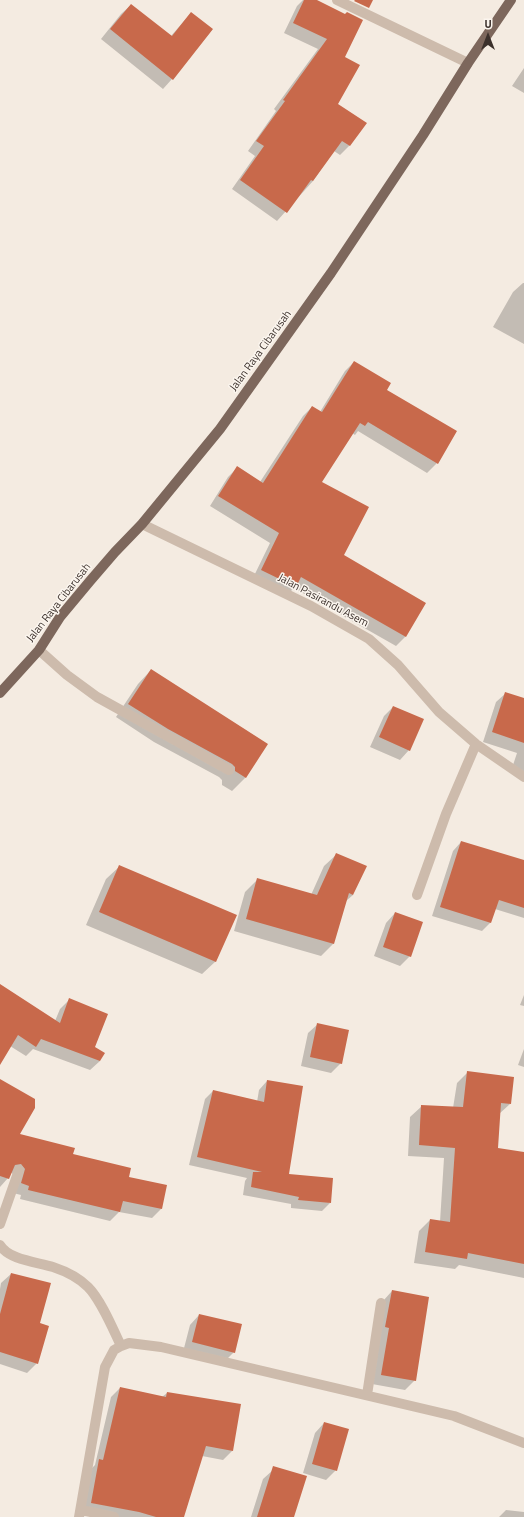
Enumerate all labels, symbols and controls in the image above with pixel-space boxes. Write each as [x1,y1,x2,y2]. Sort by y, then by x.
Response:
north arrow [468,16,508,56]
text: U [484,16,492,32]
street label: Jalan Raya Cibarusah [227,308,295,394]
street label: Jalan Raya Cibarusah [24,561,94,645]
street label: Jalan Pasirandu Asem [276,572,370,630]

